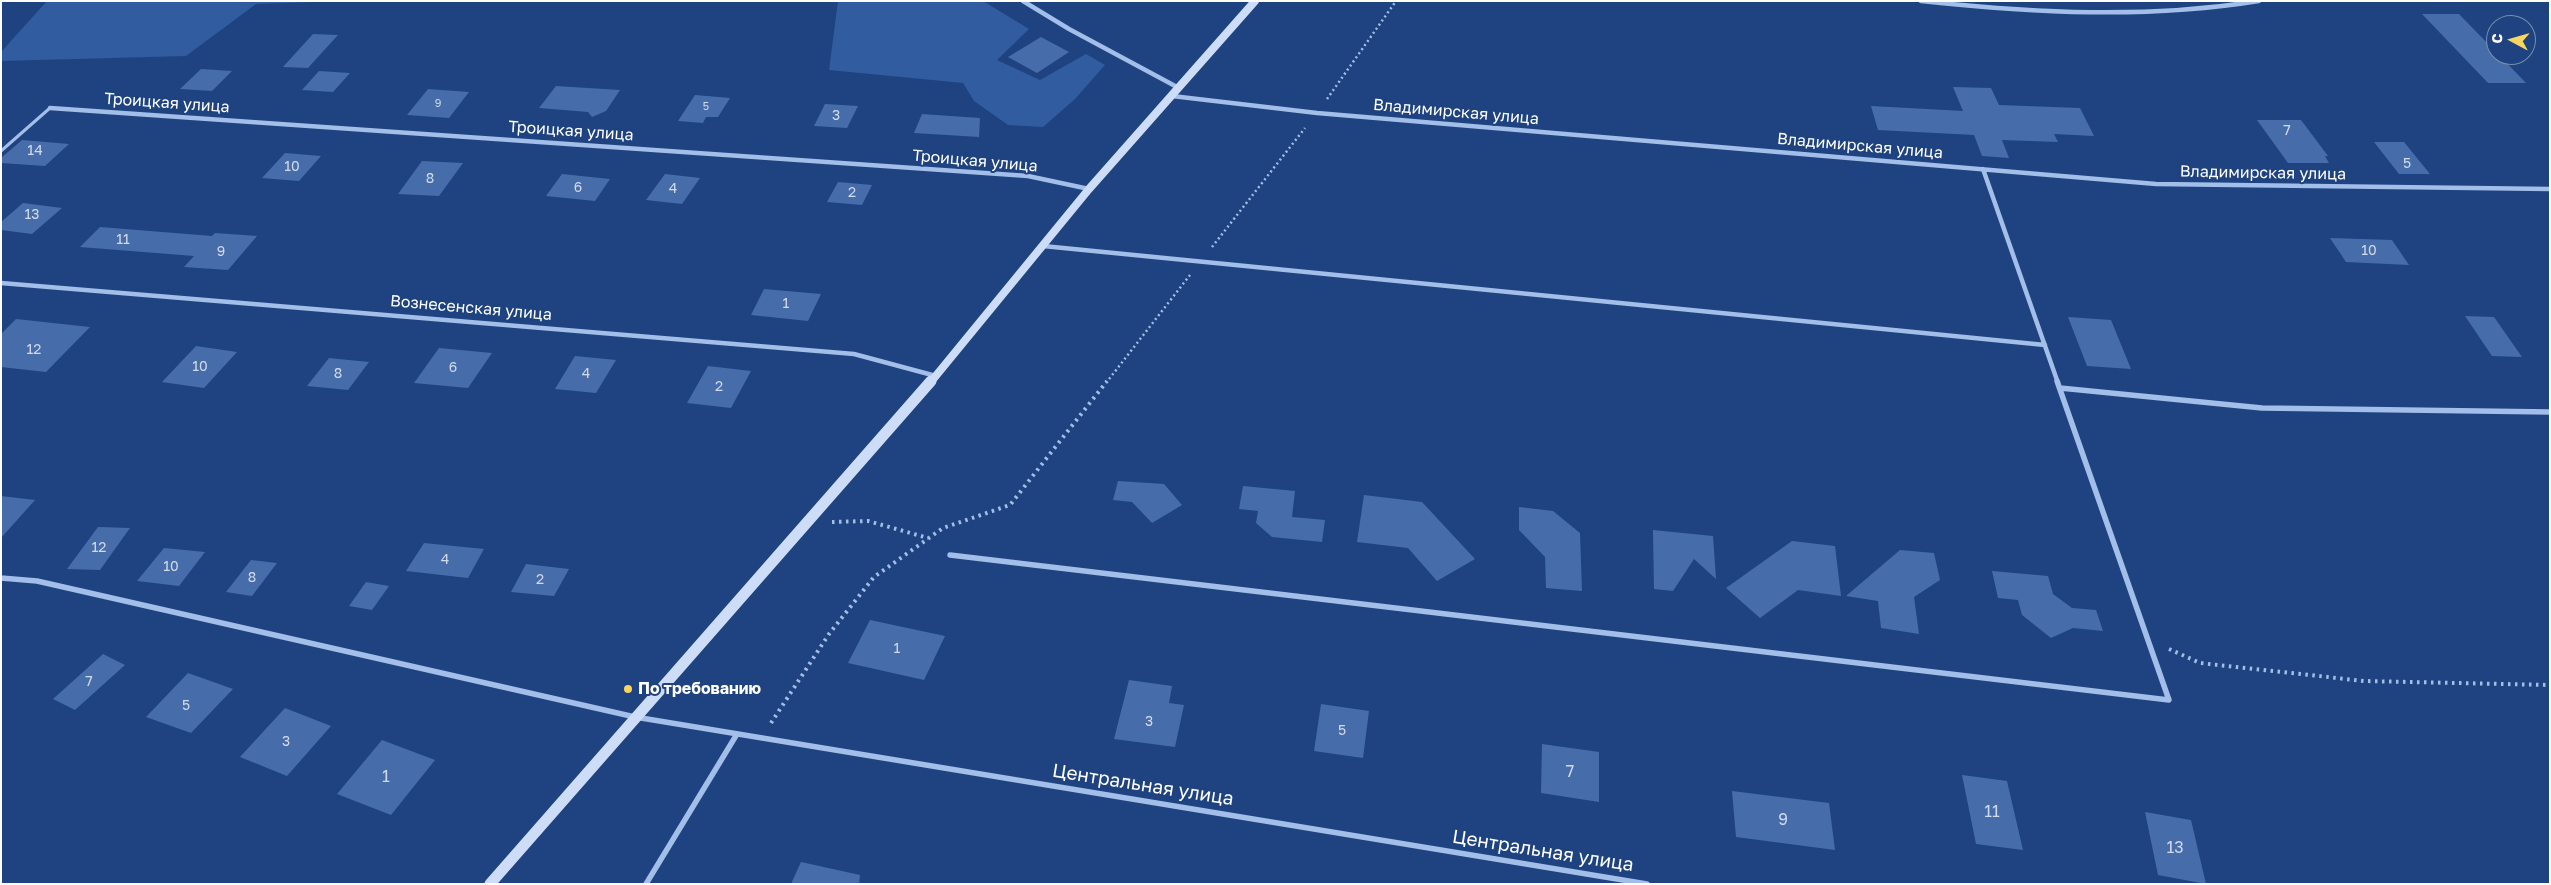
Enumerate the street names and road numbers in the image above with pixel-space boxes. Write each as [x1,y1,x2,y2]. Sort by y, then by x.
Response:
street label: Троицкая улица [104,89,230,117]
street label: Владимирская улица [1372,95,1540,129]
street label: Троицкая улица [508,117,634,145]
street label: Владимирская улица [1776,129,1944,163]
street label: Троицкая улица [912,146,1038,176]
street label: Владимирская улица [2180,162,2346,184]
street label: Вознесенская улица [389,291,553,325]
street label: Центральная улица [1051,759,1235,811]
street label: Центральная улица [1451,825,1635,877]

